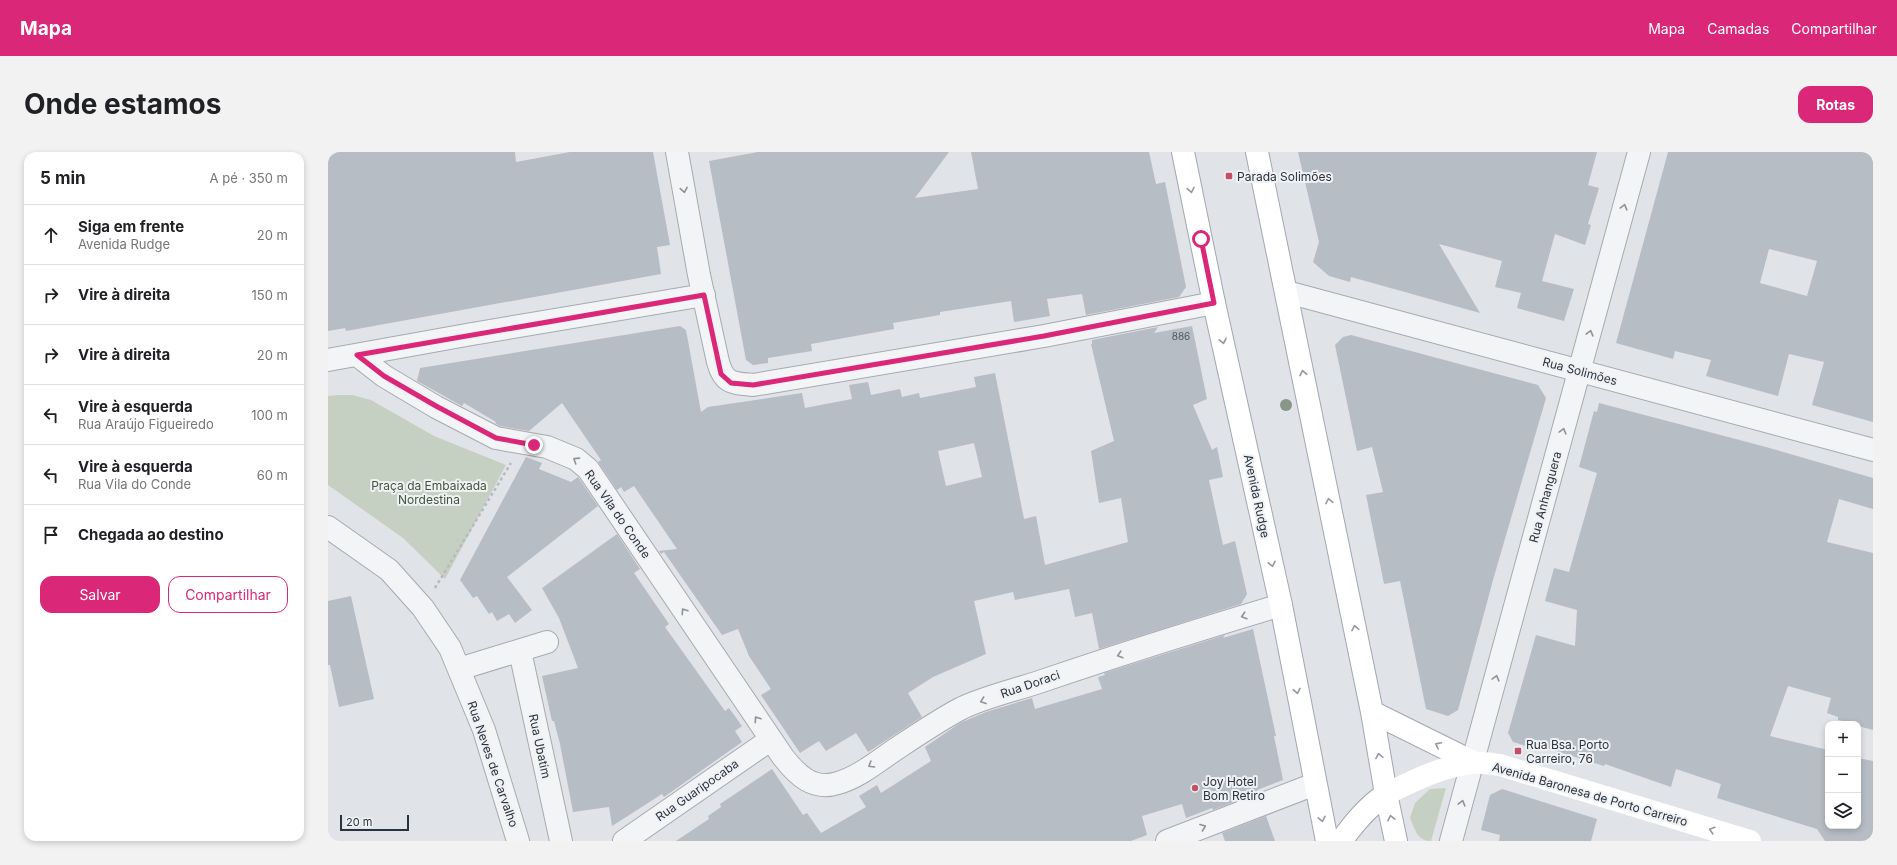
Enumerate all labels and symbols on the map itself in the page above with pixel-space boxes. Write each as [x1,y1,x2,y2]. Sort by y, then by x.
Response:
place label: Parada Solimões [1237,169,1332,184]
marker: Parada Solimões [1224,171,1234,181]
one-way arrow [679,187,687,193]
one-way arrow [1186,187,1194,193]
one-way arrow [1619,204,1628,211]
route start [1192,230,1210,248]
one-way arrow [1585,329,1593,336]
house number: 886 [1172,330,1190,342]
one-way arrow [1218,338,1226,344]
street label: Rua Solimões [1541,354,1619,388]
one-way arrow [1300,370,1308,376]
one-way arrow [1558,428,1567,435]
route end [525,436,543,454]
street label: Rua Anhanguera [1526,450,1564,544]
street label: Avenida Rudge [1241,453,1273,539]
one-way arrow [574,458,581,465]
street label: Rua Vila do Conde [582,467,654,561]
park label: Praça da Embaixada Nordestina [371,478,487,507]
one-way arrow [1326,497,1334,504]
one-way arrow [1267,560,1276,567]
one-way arrow [682,608,689,615]
one-way arrow [1240,611,1247,620]
one-way arrow [1352,625,1360,631]
one-way arrow [1116,650,1123,659]
street label: Rua Doraci [998,667,1062,701]
one-way arrow [1491,675,1500,682]
one-way arrow [1293,688,1301,694]
one-way arrow [980,696,987,704]
street label: Rua Neves de Carvalho [464,699,522,829]
street label: Rua Ubatim [526,712,554,780]
one-way arrow [754,716,761,723]
place label: Rua Bsa. Porto Carreiro, 76 [1526,737,1609,766]
one-way arrow [1435,742,1443,750]
marker: Rua Bsa. Porto Carreiro, 76 [1513,746,1523,756]
one-way arrow [1375,753,1384,759]
street label: Rua Guaripocaba [653,756,741,824]
street label: Avenida Baronesa de Porto Carreiro [1491,759,1689,829]
one-way arrow [868,761,875,768]
place label: Joy Hotel Bom Retiro [1203,774,1265,803]
marker: Joy Hotel Bom Retiro [1190,783,1200,793]
one-way arrow [1457,800,1466,807]
scale bar [340,813,409,832]
one-way arrow [1387,814,1395,821]
one-way arrow [1318,816,1326,822]
one-way arrow [1200,824,1207,832]
one-way arrow [1709,826,1716,835]

